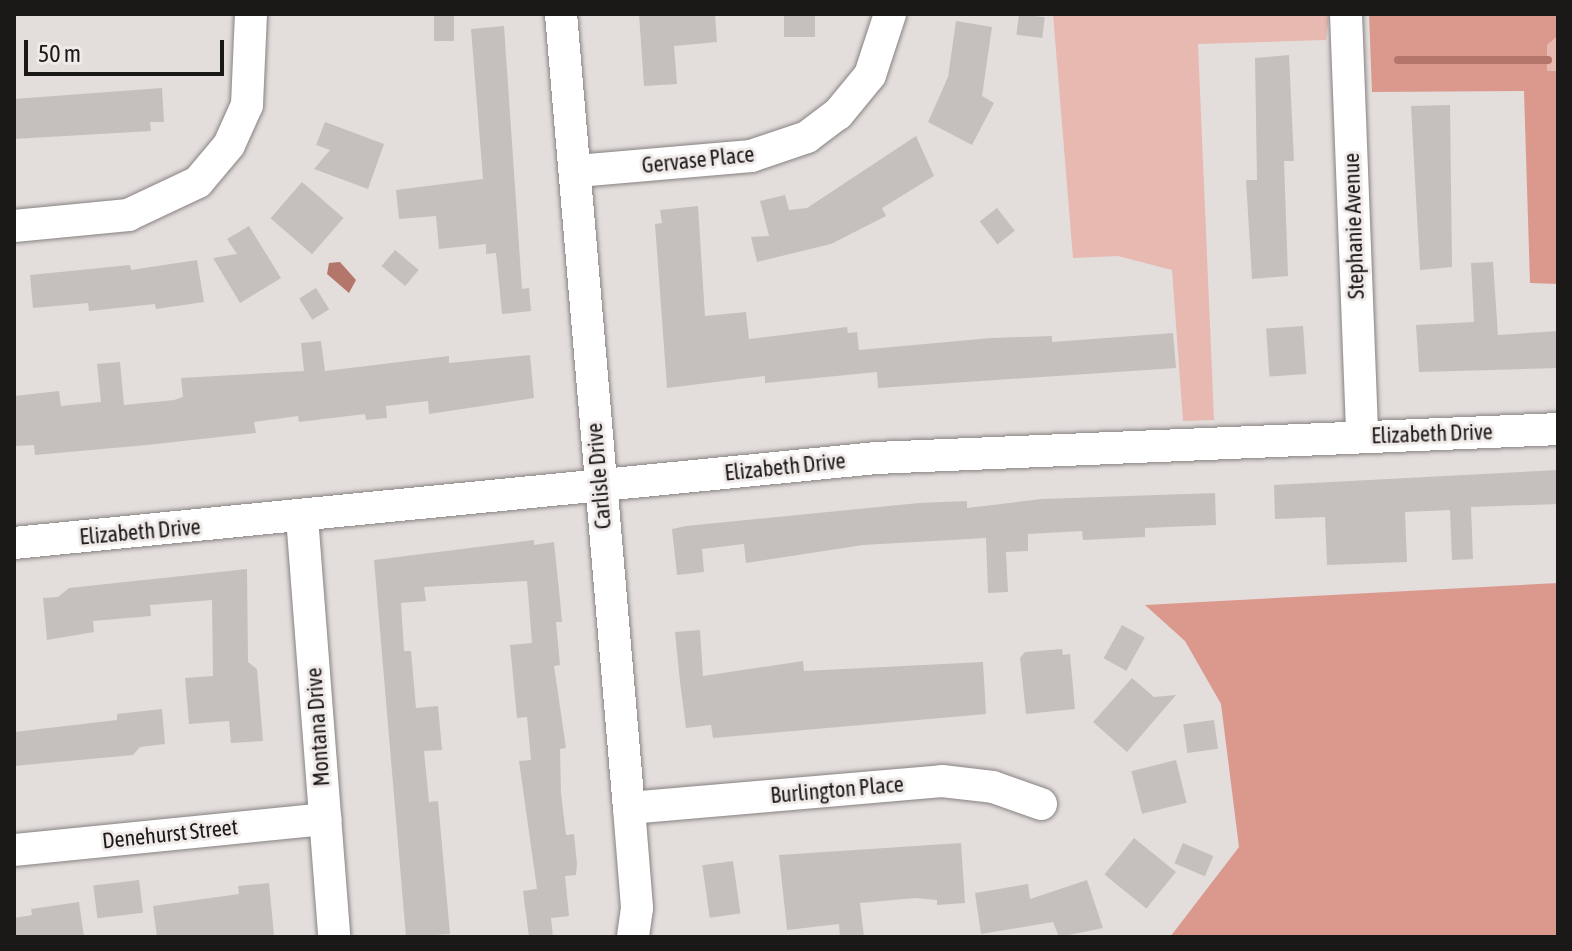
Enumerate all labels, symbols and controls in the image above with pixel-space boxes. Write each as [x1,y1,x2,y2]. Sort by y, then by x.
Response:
scale bar [28,24,228,74]
text: 50 m [38,40,81,67]
street label: Gervase Place [640,141,756,179]
street label: Stephanie Avenue [1338,152,1370,300]
street label: Elizabeth Drive [1371,419,1493,449]
street label: Carlisle Drive [581,422,617,530]
street label: Elizabeth Drive [723,448,847,486]
street label: Elizabeth Drive [78,514,202,550]
street label: Montana Drive [301,667,335,787]
street label: Burlington Place [769,771,905,809]
street label: Denehurst Street [101,814,239,854]

